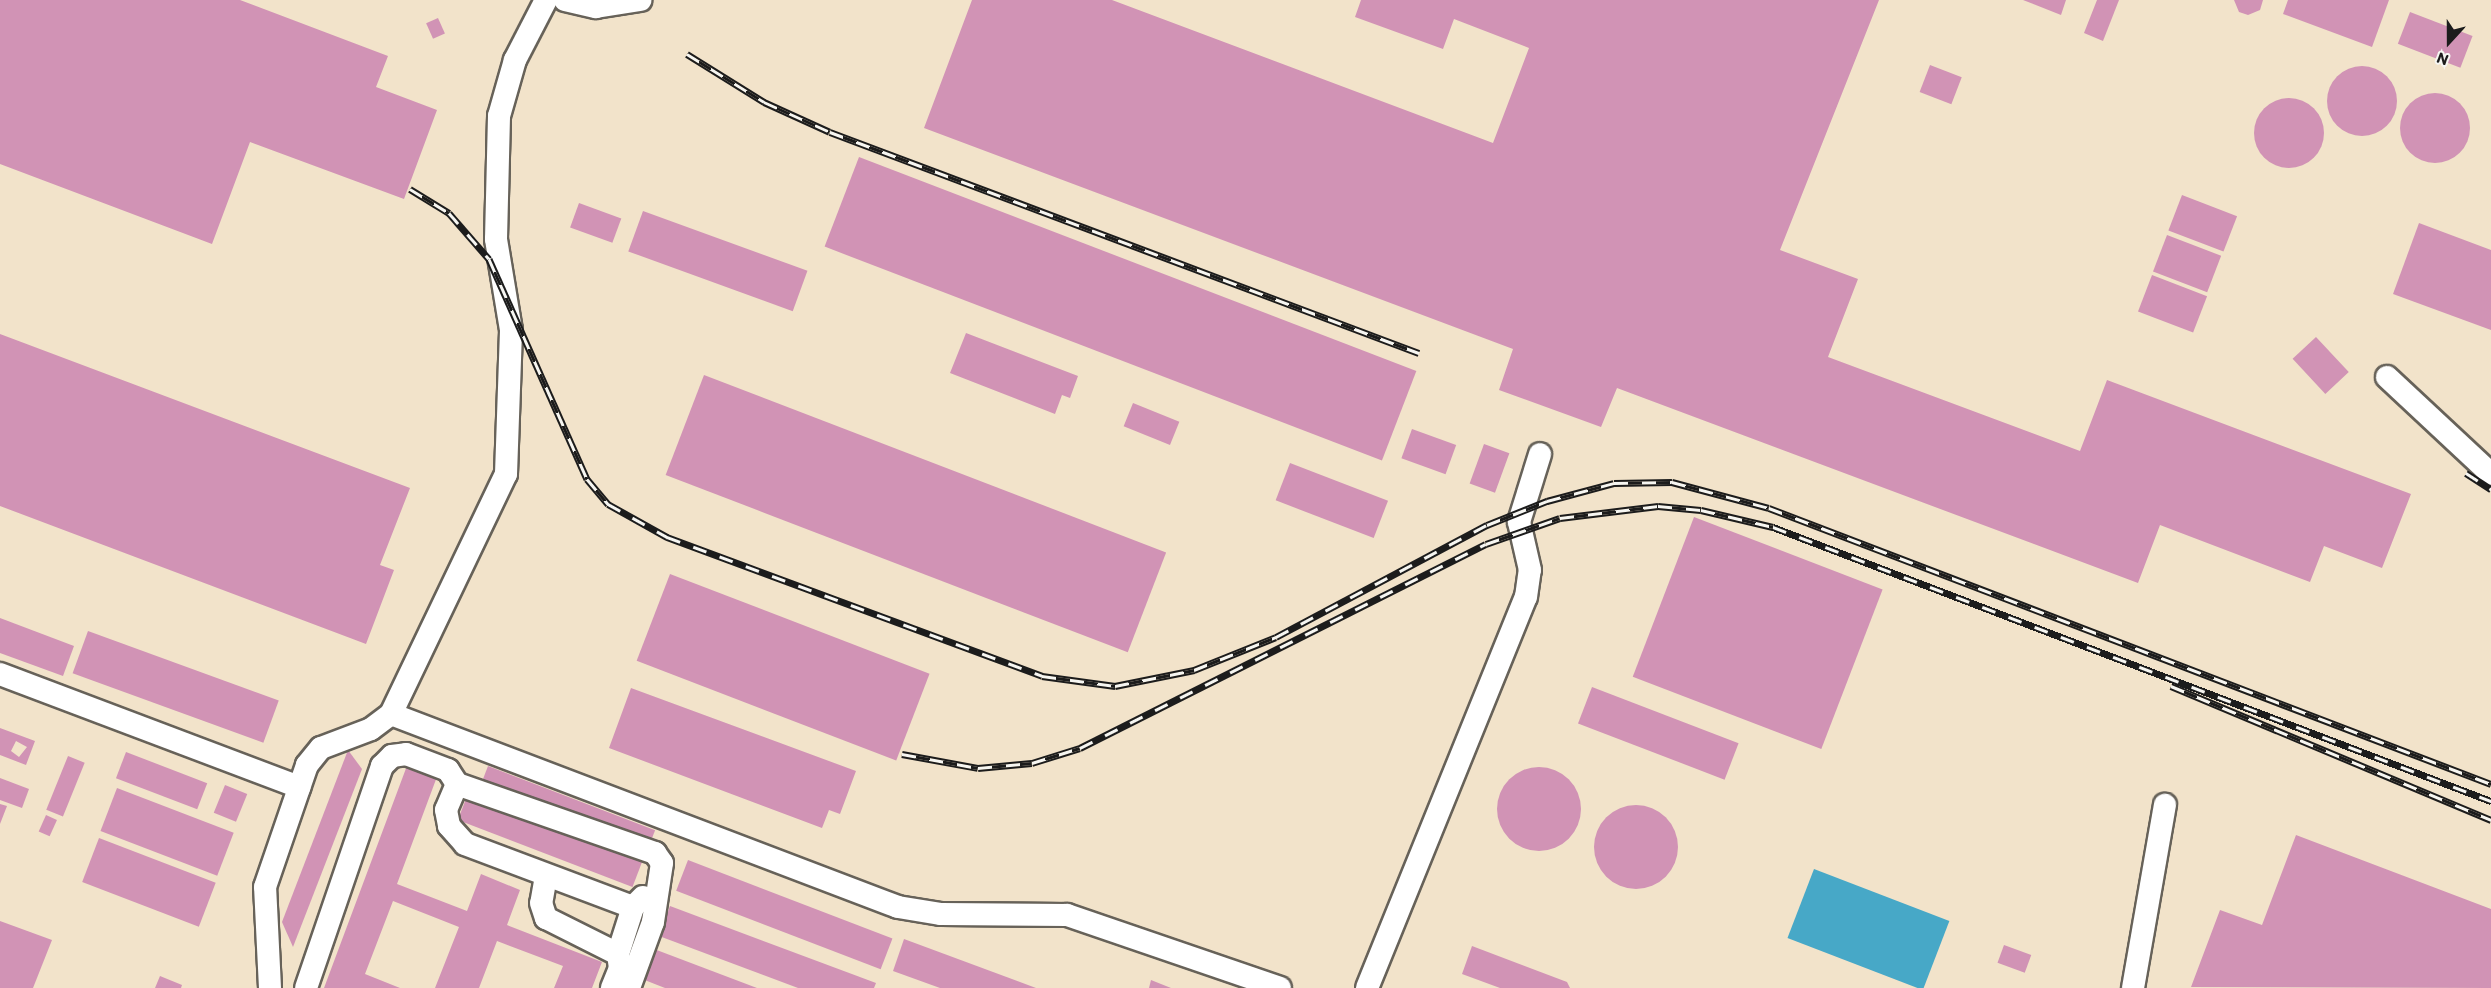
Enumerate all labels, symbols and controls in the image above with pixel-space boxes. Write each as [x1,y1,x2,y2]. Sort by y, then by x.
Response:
north arrow [2419,12,2479,72]
text: N [2434,48,2451,70]

